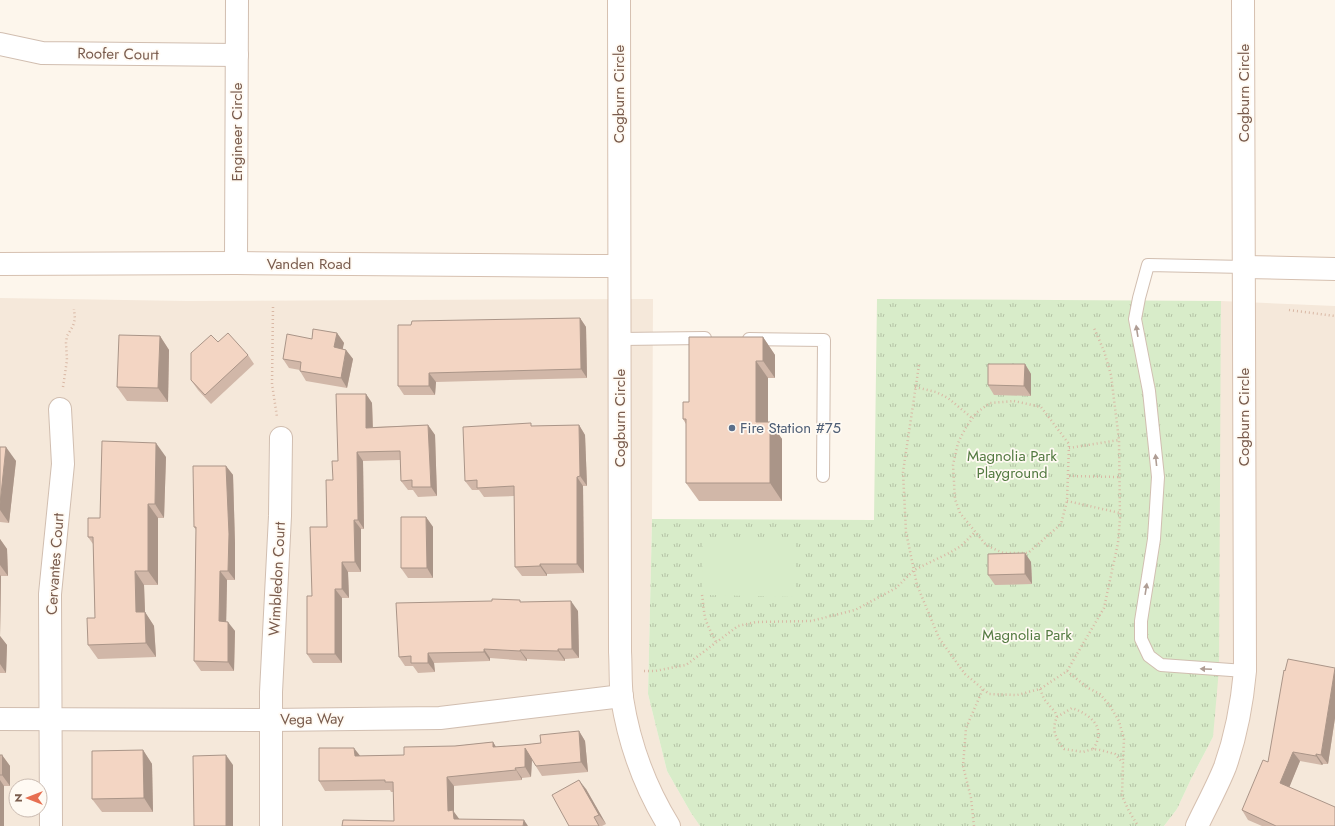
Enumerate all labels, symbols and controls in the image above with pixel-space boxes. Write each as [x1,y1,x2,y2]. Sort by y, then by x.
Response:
street label: Roofer Court [77,42,159,66]
street label: Cogburn Circle [1233,44,1255,142]
street label: Cogburn Circle [608,45,630,143]
street label: Engineer Circle [226,82,248,182]
street label: Vanden Road [267,253,351,275]
one-way arrow [1134,325,1140,338]
street label: Cogburn Circle [1233,368,1255,466]
street label: Cogburn Circle [609,369,631,467]
place label: Fire Station #75 [740,417,841,439]
marker: Fire Station #75 [727,423,737,433]
park label: Magnolia Park Playground [967,445,1057,484]
one-way arrow [1153,454,1160,466]
street label: Cervantes Court [40,512,70,616]
street label: Wimbledon Court [263,521,291,637]
one-way arrow [1143,583,1149,595]
park label: Magnolia Park [982,624,1072,646]
one-way arrow [1200,665,1212,672]
street label: Vega Way [280,707,344,731]
north arrow [8,778,48,818]
text: N [10,794,26,802]

